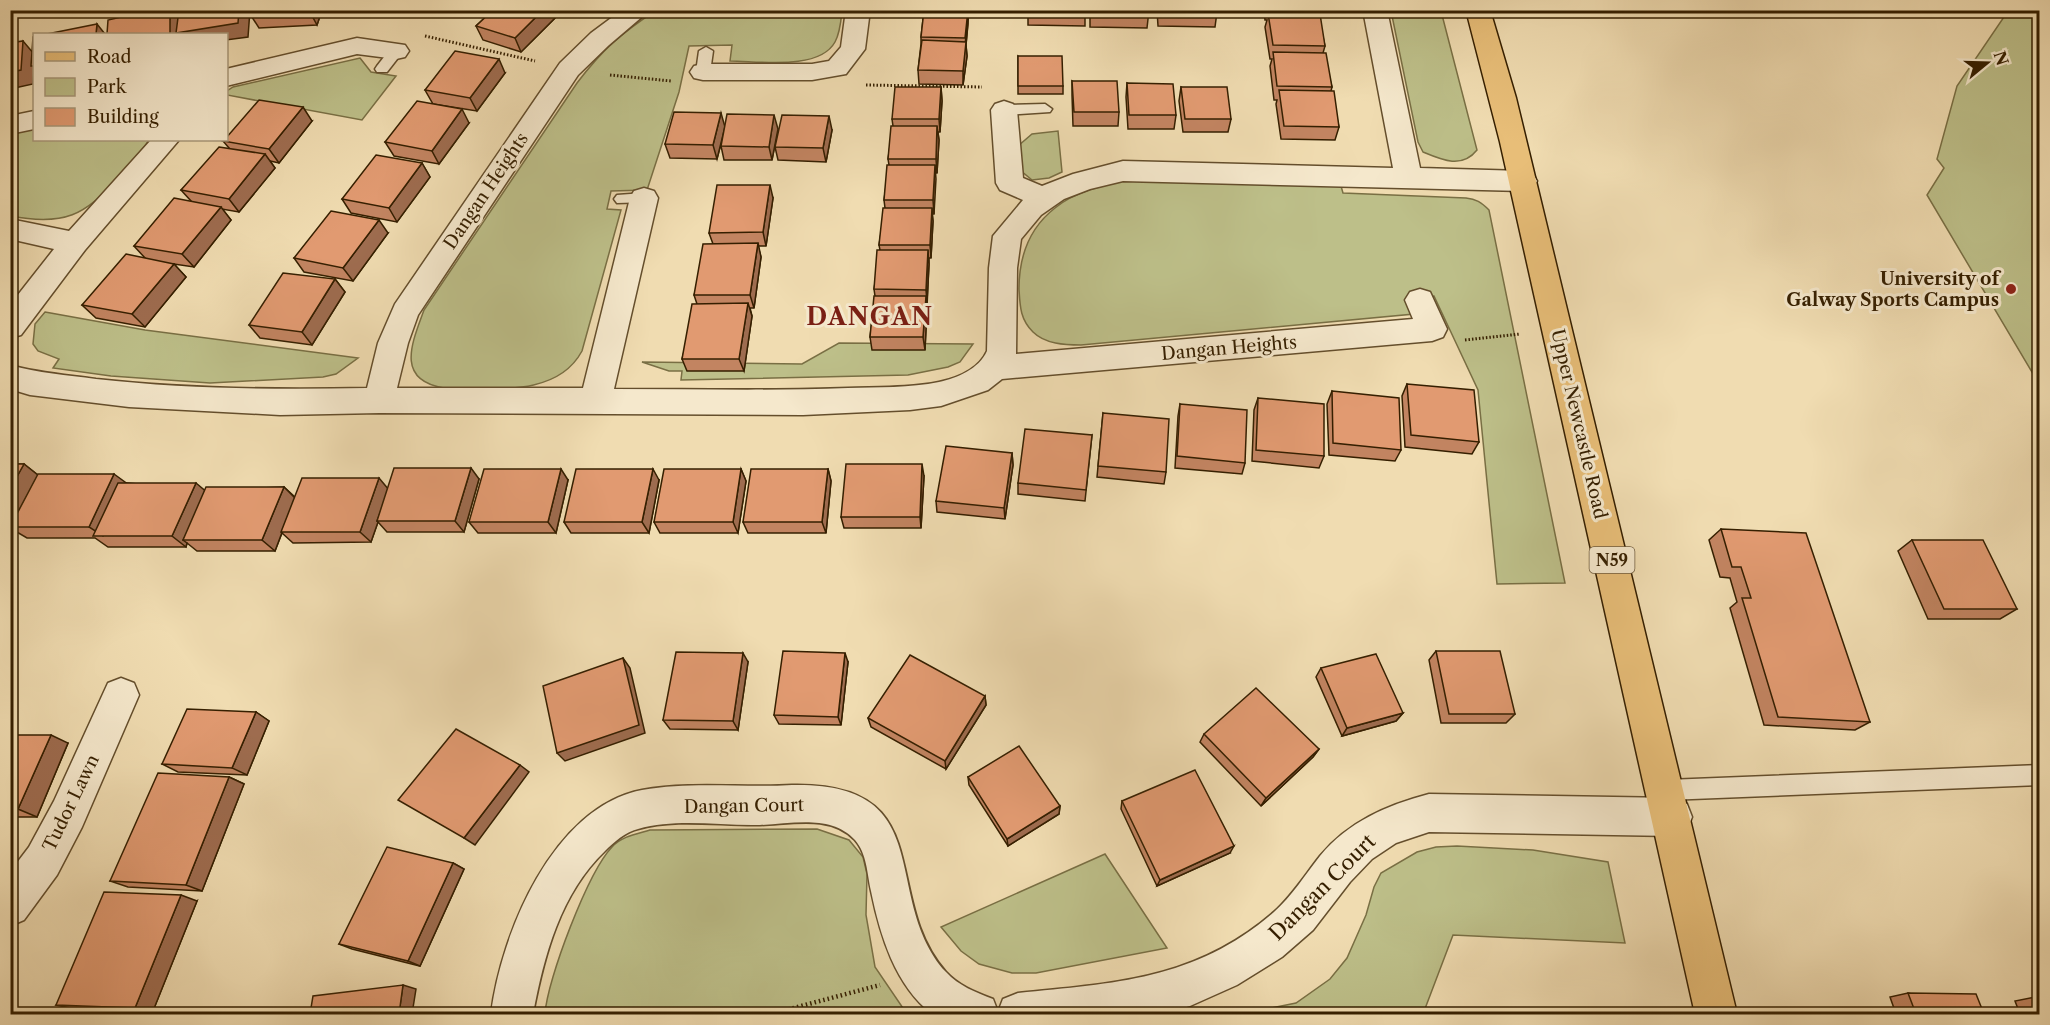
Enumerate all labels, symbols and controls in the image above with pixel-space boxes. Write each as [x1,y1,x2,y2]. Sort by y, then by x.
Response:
legend [33,33,228,141]
north arrow [1957,33,2017,93]
text: Road [87,46,132,68]
text: N [1989,48,2013,68]
text: Park [87,76,128,98]
text: Building [87,106,159,128]
street label: Dangan Heights [439,129,533,253]
place label: University of Galway Sports Campus [1786,268,2001,311]
marker: University of Galway Sports Campus [2004,282,2018,296]
district label: DANGAN [806,302,934,331]
street label: Upper Newcastle Road [1546,327,1612,521]
street label: Dangan Heights [1160,331,1298,365]
road number: N59 [1590,547,1634,573]
street label: Tudor Lawn [38,751,104,855]
street label: Dangan Court [684,794,805,818]
street label: Dangan Court [1264,828,1381,945]

